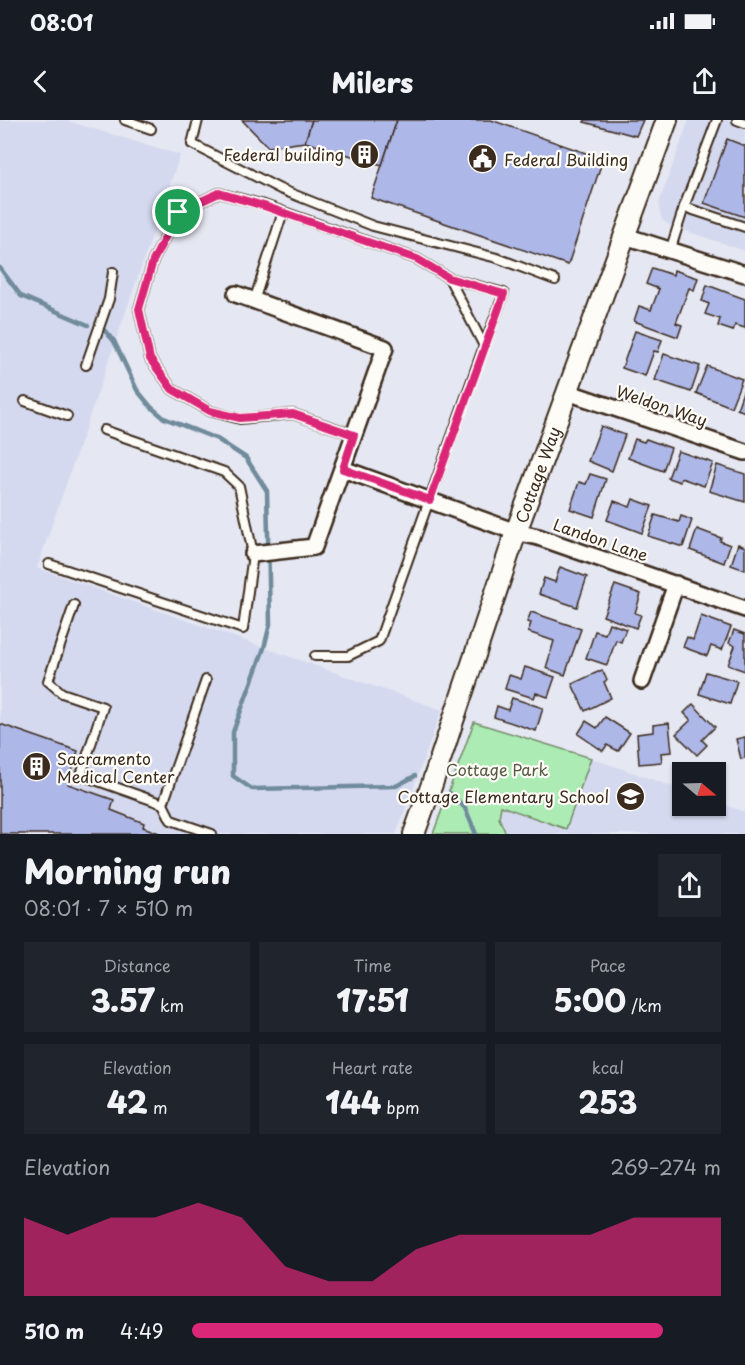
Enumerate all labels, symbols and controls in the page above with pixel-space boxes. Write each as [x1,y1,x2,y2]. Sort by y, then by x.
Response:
text: 08:01 [30,5,93,38]
text: Milers [332,61,413,102]
icon: back [24,65,57,98]
icon: share [688,65,721,98]
building icon: Federal building [349,138,381,170]
place label: Federal building [223,142,344,166]
public building icon: Federal Building [467,143,499,175]
place label: Federal Building [504,147,628,171]
pin [152,186,203,237]
icon: arrive [161,195,194,228]
street label: Weldon Way [613,378,711,432]
street label: Cottage Way [508,423,566,526]
street label: Landon Lane [550,512,652,566]
place label: Sacramento Medical Center [57,746,175,788]
building icon: Sacramento Medical Center [20,751,52,783]
park label: Cottage Park [446,757,548,781]
north arrow [672,762,726,816]
map controls [672,762,726,816]
school or university icon: Cottage Elementary School [614,780,646,812]
place label: Cottage Elementary School [397,784,609,808]
text: Morning run [24,845,231,895]
button: share [658,854,721,917]
text: 08:01 · 7 × 510 m [24,893,193,923]
text: Distance [104,953,171,977]
text: Time [354,953,391,977]
text: Pace [590,953,626,977]
text: 3.57 [90,977,155,1022]
text: 17:51 [336,977,409,1022]
text: 5:00 [554,977,626,1022]
text: km [155,993,184,1017]
text: /km [626,993,662,1017]
text: Elevation [103,1055,172,1079]
text: Heart rate [332,1055,413,1079]
text: kcal [592,1055,624,1079]
text: 42 [107,1079,148,1124]
text: 144 [325,1079,381,1124]
text: 253 [578,1079,637,1124]
text: m [148,1095,168,1119]
text: bpm [381,1095,420,1119]
text: Elevation [24,1152,110,1182]
text: 269–274 m [610,1152,721,1182]
text: 510 m [24,1316,84,1346]
text: 4:49 [120,1316,163,1346]

